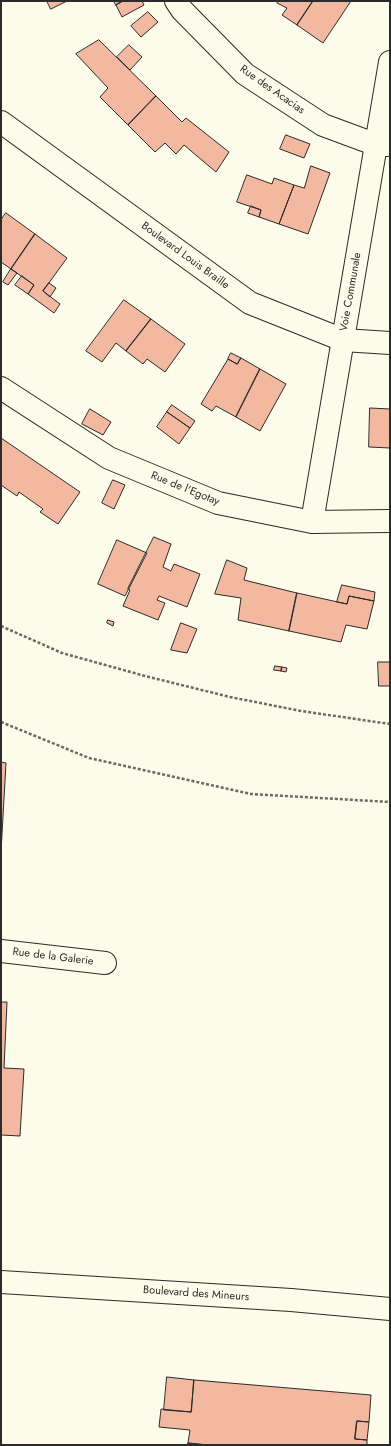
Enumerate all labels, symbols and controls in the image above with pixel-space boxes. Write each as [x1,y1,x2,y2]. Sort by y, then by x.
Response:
street label: Rue des Acacias [237,63,307,117]
street label: Boulevard Louis Braille [138,220,232,292]
street label: Voie Communale [338,251,364,333]
street label: Rue de l'Egotay [149,469,221,509]
street label: Rue de la Galerie [12,945,94,969]
street label: Boulevard des Mineurs [143,1284,249,1304]

